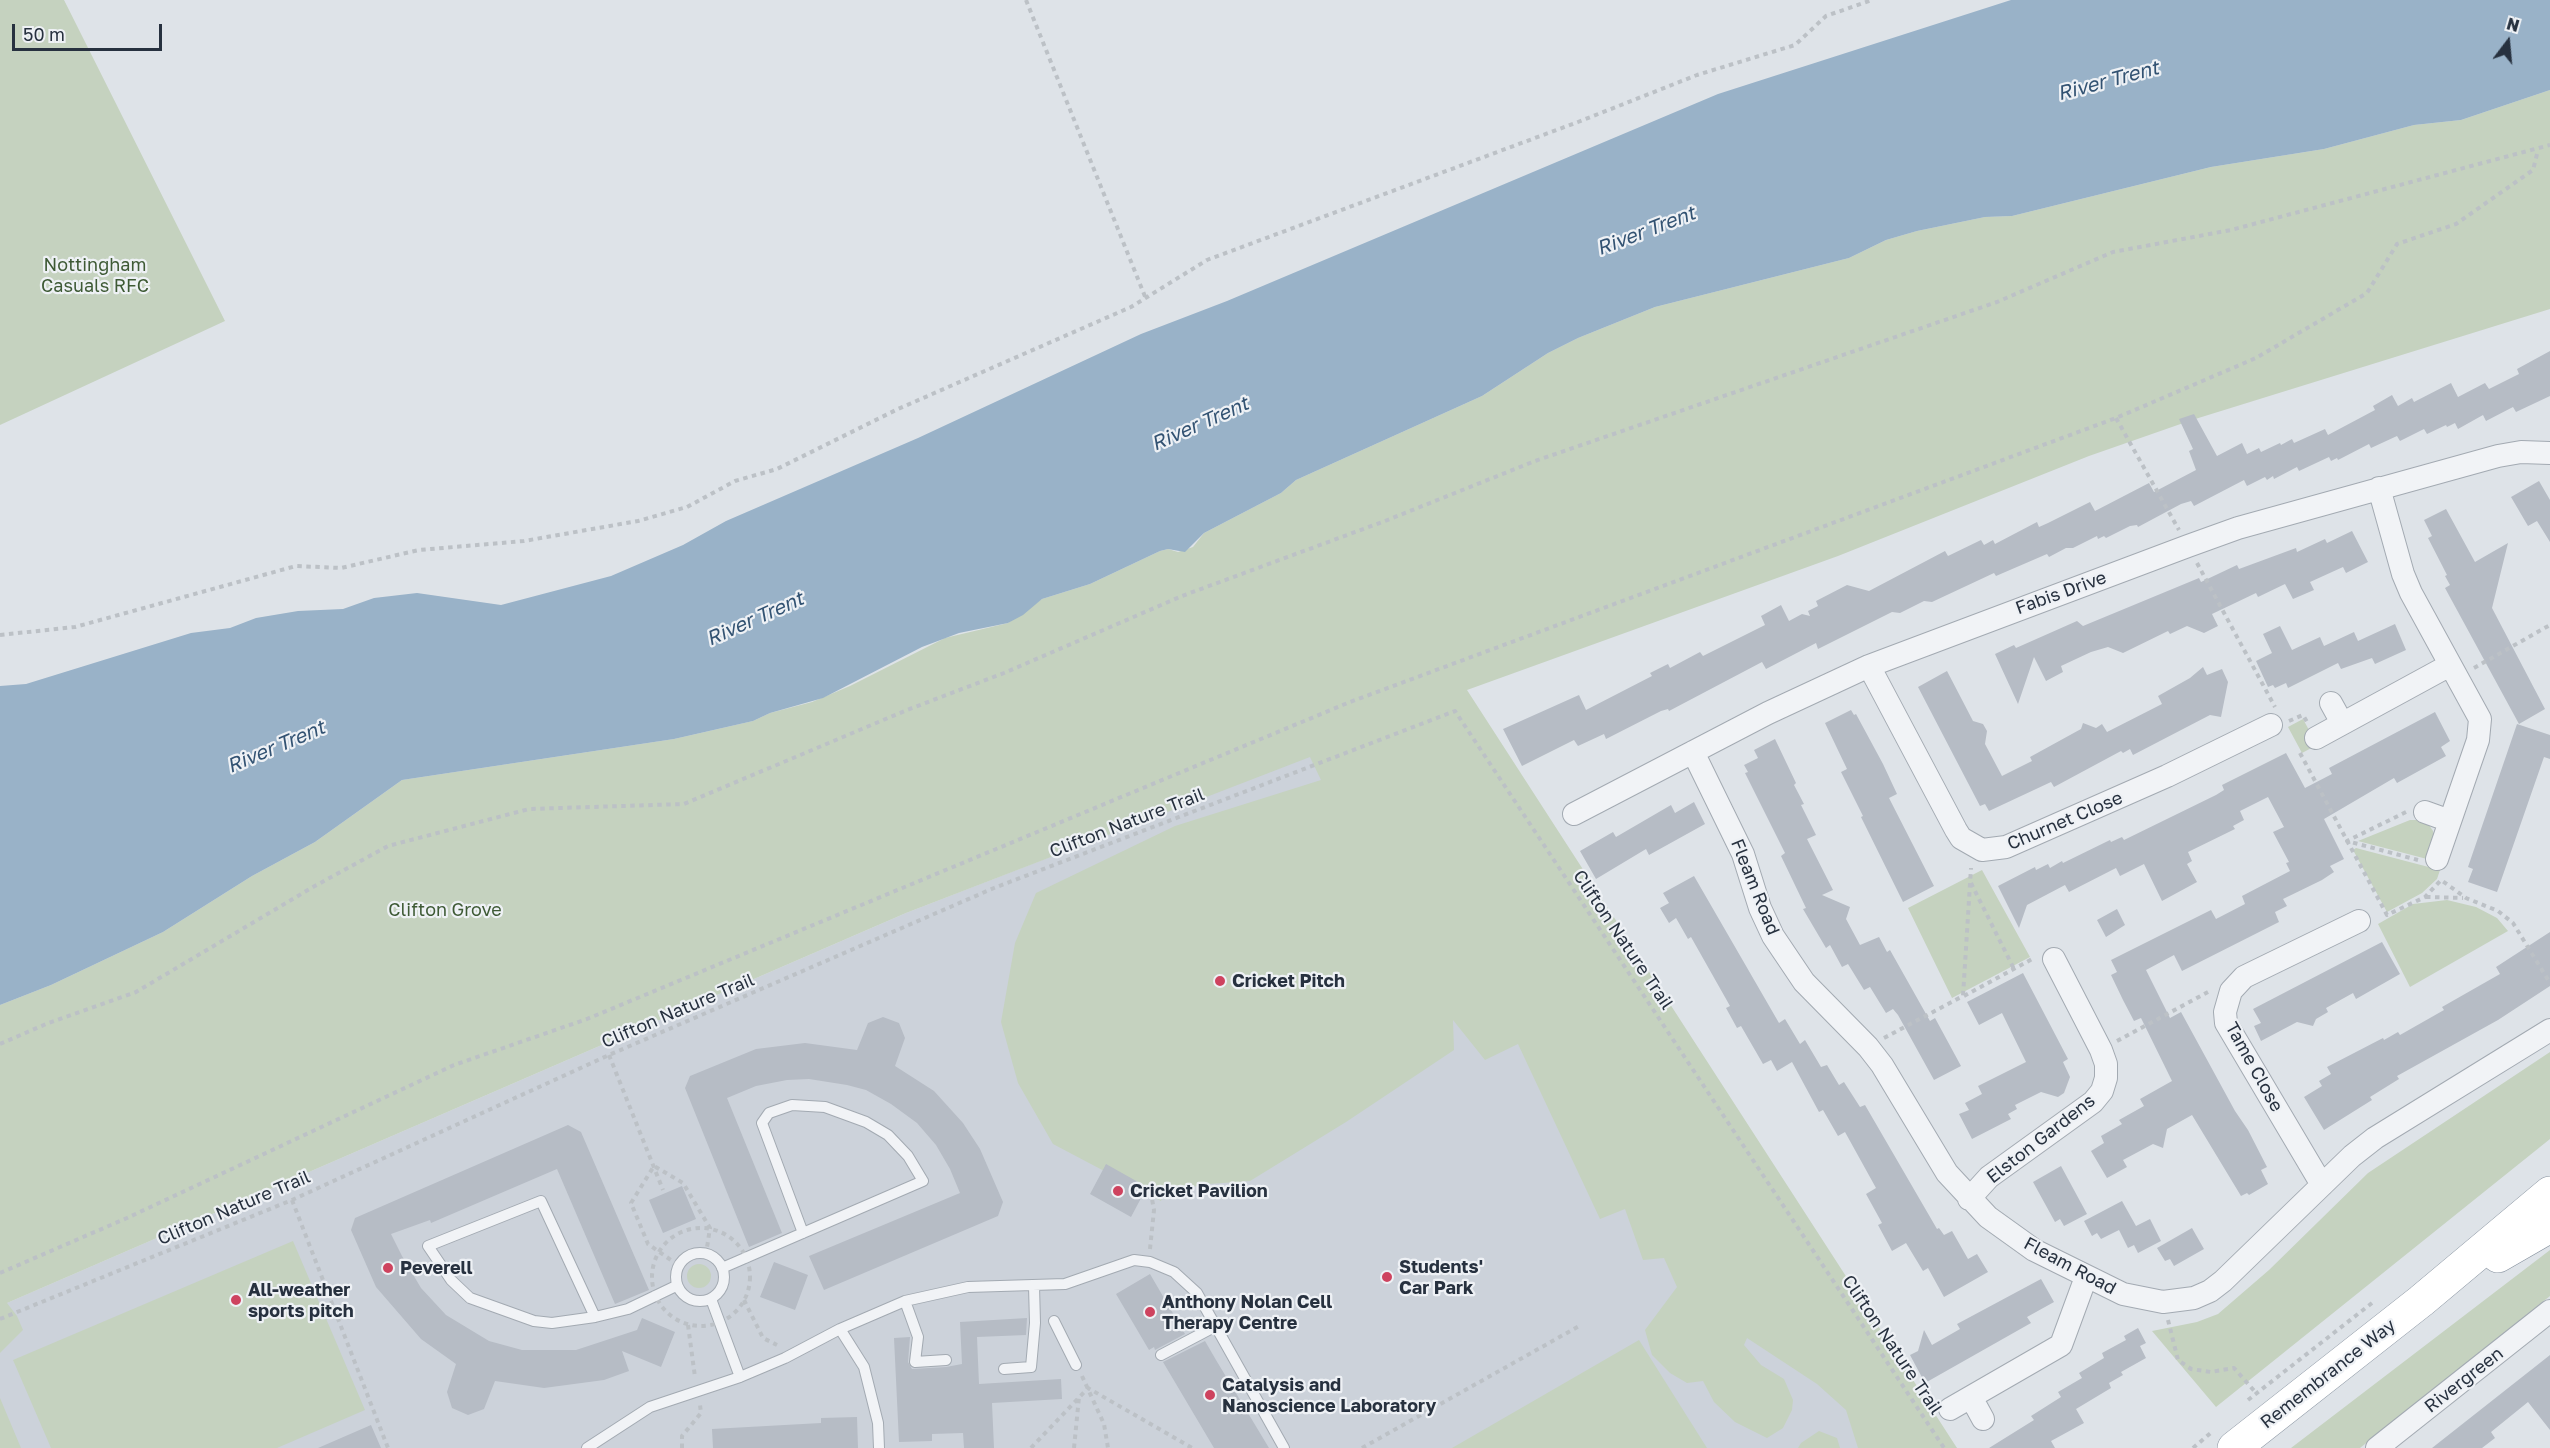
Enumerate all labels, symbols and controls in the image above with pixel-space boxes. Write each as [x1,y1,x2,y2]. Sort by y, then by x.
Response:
scale bar [15,12,165,50]
north arrow [2478,12,2538,72]
text: N [2504,13,2522,36]
text: 50 m [23,23,65,45]
water label: River Trent [2055,56,2161,106]
water label: River Trent [1593,201,1699,261]
park label: Nottingham Casuals RFC [41,254,149,296]
water label: River Trent [1148,392,1252,456]
street label: Fabis Drive [2013,567,2109,619]
water label: River Trent [703,587,807,651]
water label: River Trent [223,716,329,778]
street label: Clifton Nature Trail [1047,784,1207,862]
street label: Churnet Close [2004,787,2126,855]
street label: Fleam Road [1726,836,1784,938]
street label: Clifton Nature Trail [1568,866,1678,1014]
park label: Clifton Grove [388,899,502,921]
street label: Clifton Nature Trail [598,969,758,1053]
place label: Cricket Pitch [1232,970,1345,992]
marker: Cricket Pitch [1213,974,1227,988]
street label: Tame Close [2221,1018,2287,1116]
street label: Elston Gardens [1982,1090,2100,1188]
street label: Clifton Nature Trail [154,1166,314,1250]
place label: Cricket Pavilion [1130,1180,1268,1202]
marker: Cricket Pavilion [1111,1184,1125,1198]
street label: Fleam Road [2020,1233,2120,1299]
place label: Students' Car Park [1399,1256,1483,1298]
place label: Peverell [400,1257,473,1279]
marker: Peverell [381,1261,395,1275]
marker: Students' Car Park [1380,1270,1394,1284]
street label: Clifton Nature Trail [1837,1271,1947,1419]
place label: All-weather sports pitch [248,1279,354,1322]
place label: Anthony Nolan Cell Therapy Centre [1162,1291,1332,1334]
marker: All-weather sports pitch [229,1293,243,1307]
marker: Anthony Nolan Cell Therapy Centre [1143,1305,1157,1319]
street label: Remembrance Way [2256,1315,2400,1433]
street label: Rivergreen [2420,1343,2508,1417]
place label: Catalysis and Nanoscience Laboratory [1222,1374,1436,1416]
marker: Catalysis and Nanoscience Laboratory [1203,1388,1217,1402]

